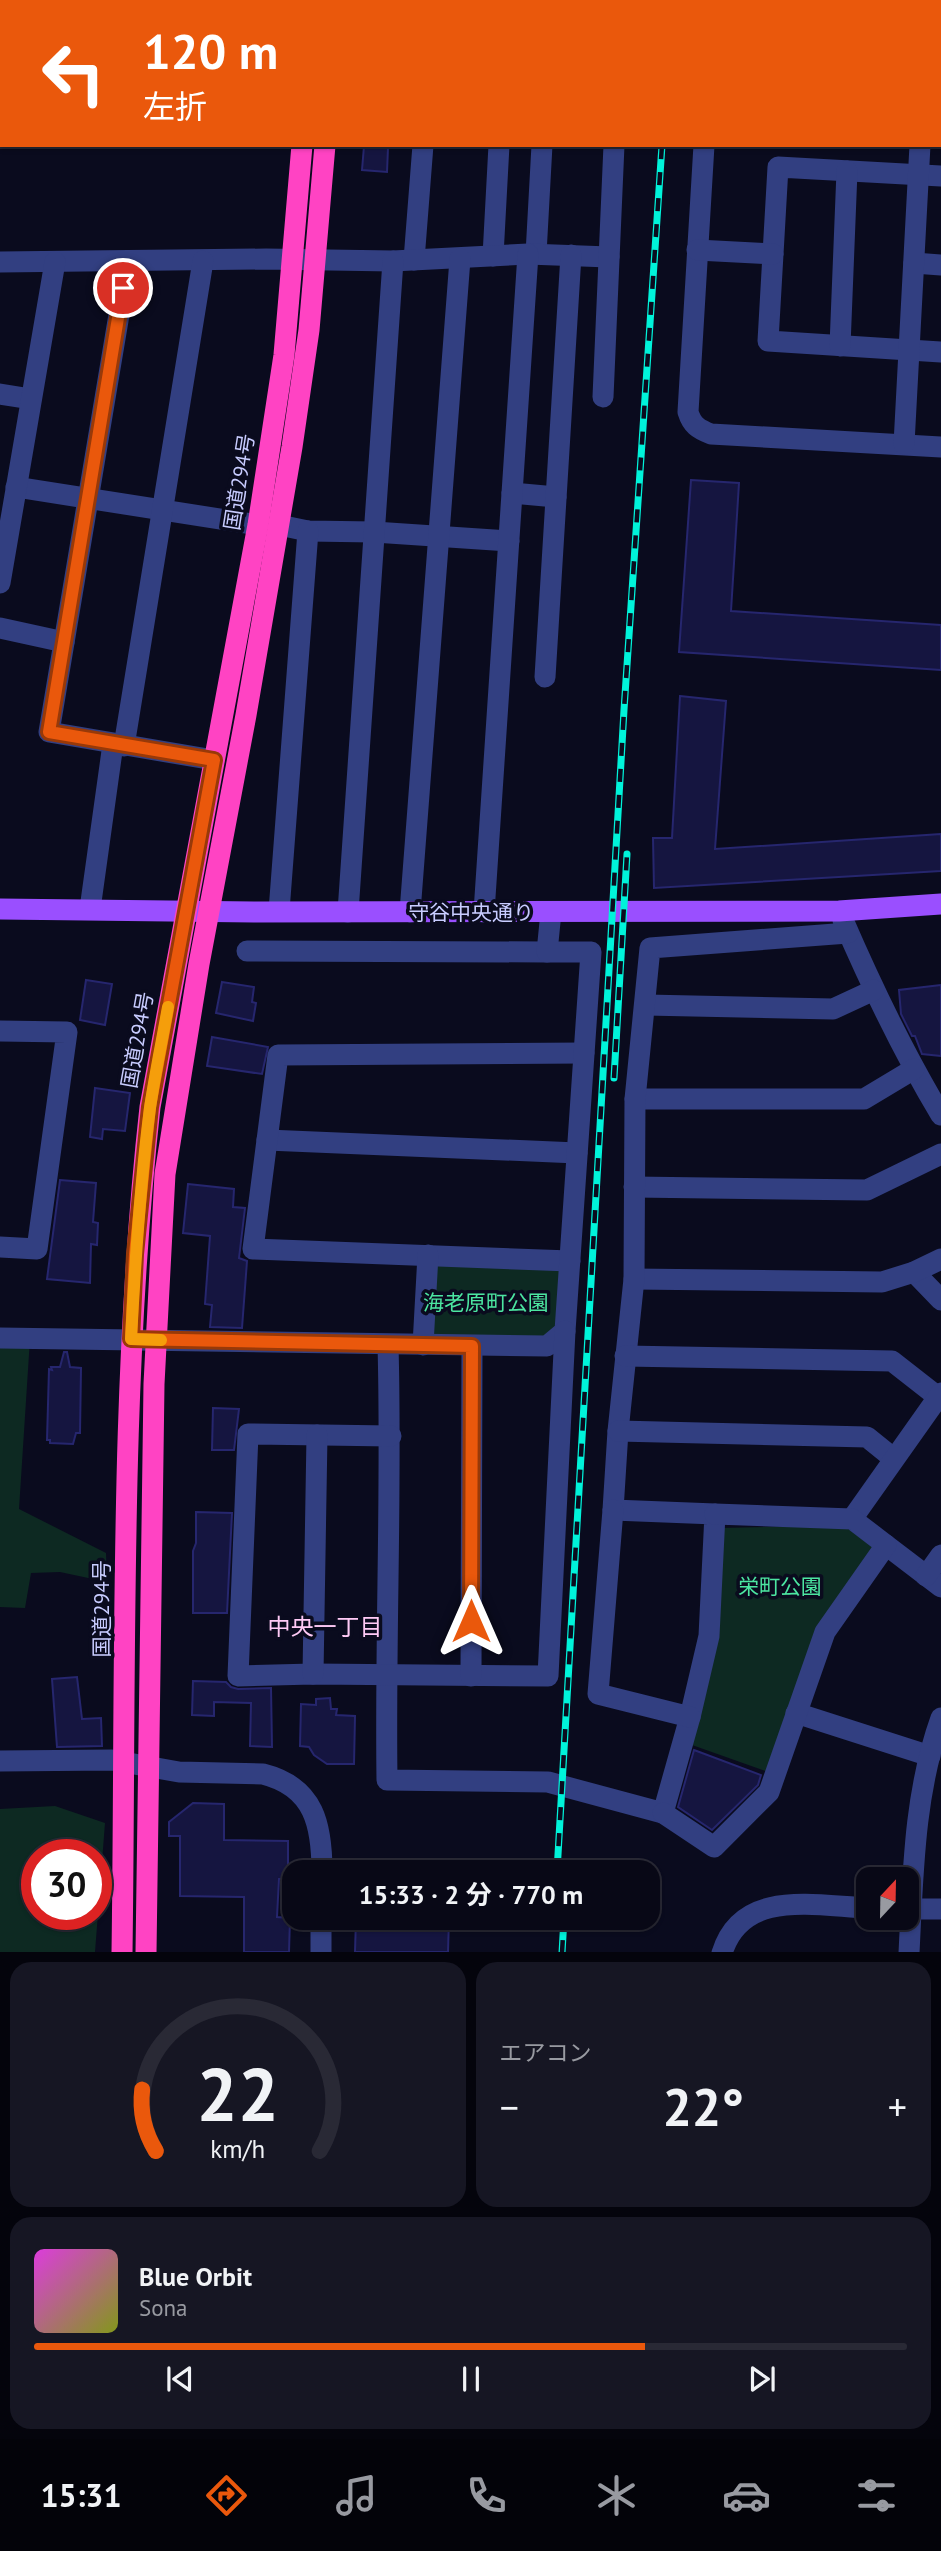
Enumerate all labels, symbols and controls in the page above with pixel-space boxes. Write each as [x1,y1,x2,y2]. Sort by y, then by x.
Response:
text: 120 m [143,19,278,83]
icon: left [28,28,119,119]
text: 左折 [143,85,207,127]
pin [93,258,153,318]
icon: arrive [104,269,142,307]
street label: 国道294号 [218,432,260,532]
street label: 守谷中央通り [408,899,534,926]
street label: 国道294号 [115,990,159,1090]
park label: 海老原町公園 [423,1289,549,1316]
street label: 国道294号 [88,1560,115,1658]
park label: 栄町公園 [738,1573,822,1600]
position arrow [434,1584,508,1658]
district label: 中央一丁目 [268,1612,383,1641]
speed limit sign: 30 [21,1839,112,1930]
north arrow [856,1867,919,1930]
map controls [856,1867,919,1930]
text: 15:33 · 2 分 · 770 m [359,1878,583,1911]
text: エアコン [500,2038,592,2067]
text: 22 [196,2047,279,2141]
text: 22° [662,2073,744,2140]
text: − [500,2082,519,2131]
text: + [888,2082,907,2131]
text: km/h [210,2132,265,2164]
text: Blue Orbit [139,2260,252,2293]
text: Sona [139,2293,188,2322]
icon: previous [161,2360,199,2398]
icon: pause [452,2360,490,2398]
icon: next [743,2360,781,2398]
icon: directions [202,2471,251,2520]
icon: music [332,2471,381,2520]
icon: phone [462,2471,511,2520]
icon: climate [592,2471,641,2520]
icon: car [722,2471,771,2520]
icon: filters [852,2471,901,2520]
text: 15:31 [40,2474,122,2516]

